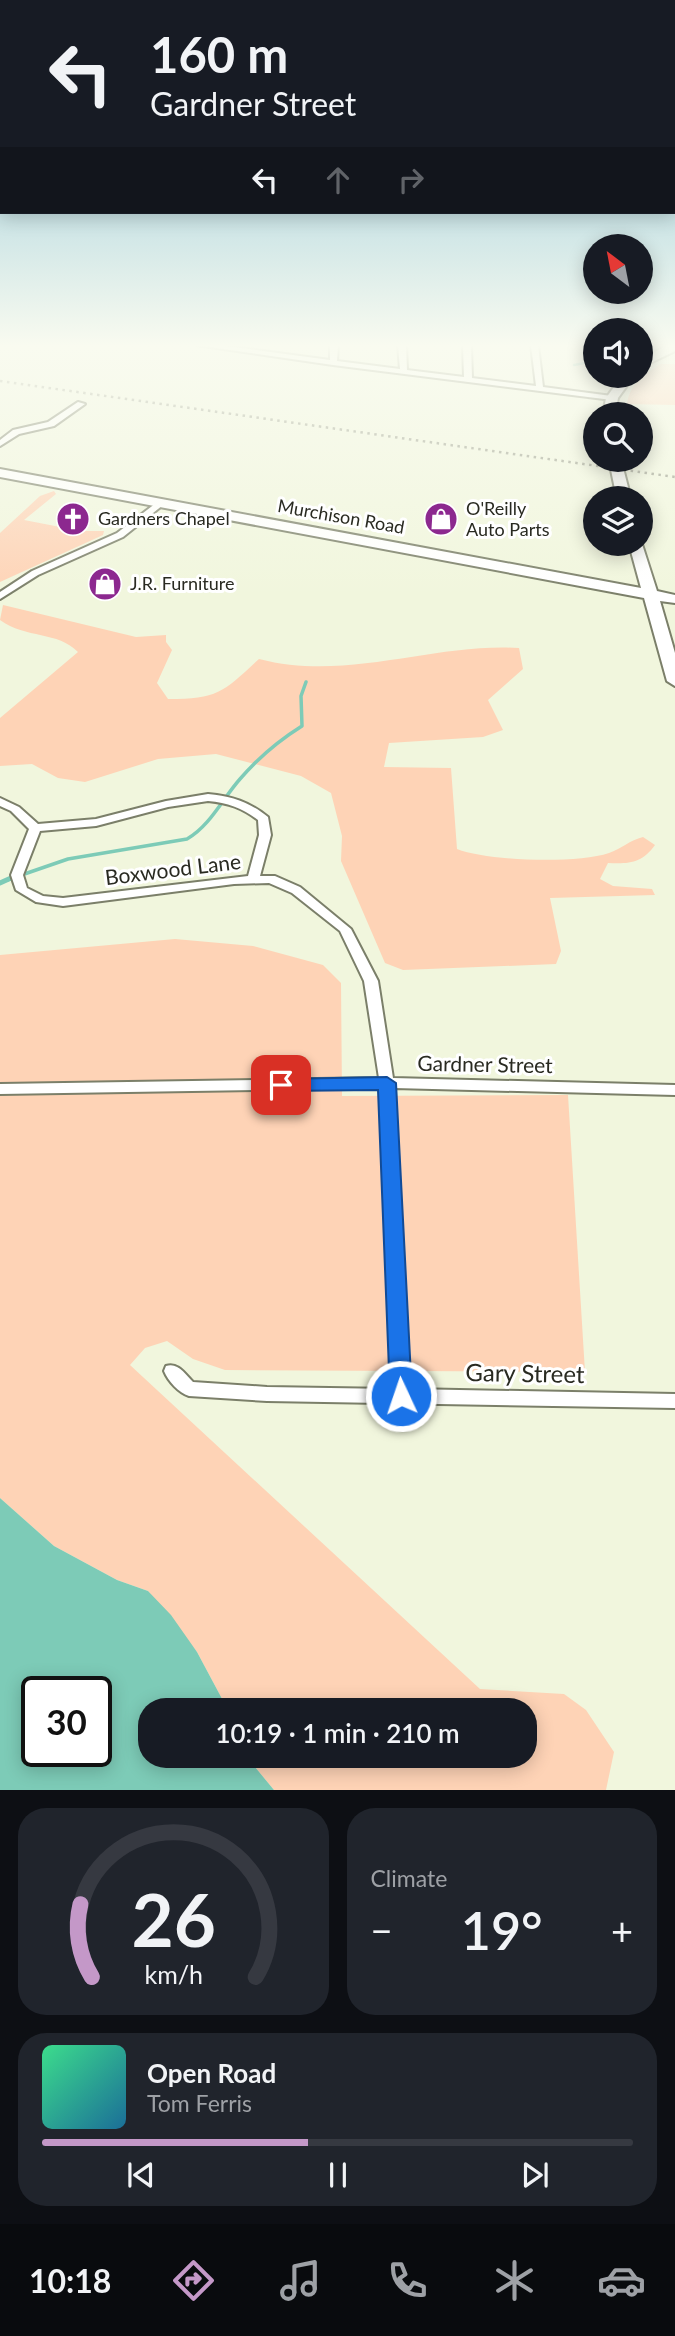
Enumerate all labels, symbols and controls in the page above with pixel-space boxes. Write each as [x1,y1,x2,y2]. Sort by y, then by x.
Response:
text: 160 m [150,25,288,83]
icon: left [35,28,126,119]
text: Gardner Street [150,84,356,123]
icon: left [246,161,284,199]
icon: ahead [319,161,357,199]
icon: right [392,161,430,199]
north arrow [583,234,653,304]
map controls [583,234,653,556]
button: sound [583,318,653,388]
button: search [583,402,653,472]
button: layers [583,486,653,556]
street label: Murchison Road [276,494,406,538]
place label: O'Reilly Auto Parts [466,497,550,540]
church icon: Gardners Chapel [54,500,92,538]
shop icon: O'Reilly Auto Parts [422,500,460,538]
place label: Gardners Chapel [98,507,230,529]
shop icon: J.R. Furniture [86,565,124,603]
place label: J.R. Furniture [130,572,234,594]
street label: Boxwood Lane [103,848,242,889]
street label: Gardner Street [417,1050,553,1077]
pin [251,1055,311,1115]
icon: arrive [262,1066,300,1104]
street label: Gary Street [465,1357,585,1388]
position arrow [364,1359,438,1433]
speed limit sign: 30 [21,1676,112,1767]
text: 10:19 · 1 min · 210 m [215,1717,460,1749]
text: Climate [371,1864,447,1892]
text: 26 [131,1876,215,1964]
text: 19° [461,1899,543,1961]
text: − [371,1907,393,1953]
text: + [611,1907,633,1953]
text: km/h [144,1959,203,1989]
text: Open Road [147,2057,276,2089]
text: Tom Ferris [147,2089,252,2117]
icon: previous [122,2156,160,2194]
icon: pause [319,2156,357,2194]
icon: next [516,2156,554,2194]
icon: directions [169,2256,218,2305]
icon: music [276,2256,325,2305]
icon: phone [383,2256,432,2305]
icon: climate [490,2256,539,2305]
icon: car [597,2256,646,2305]
text: 10:18 [29,2261,111,2300]

